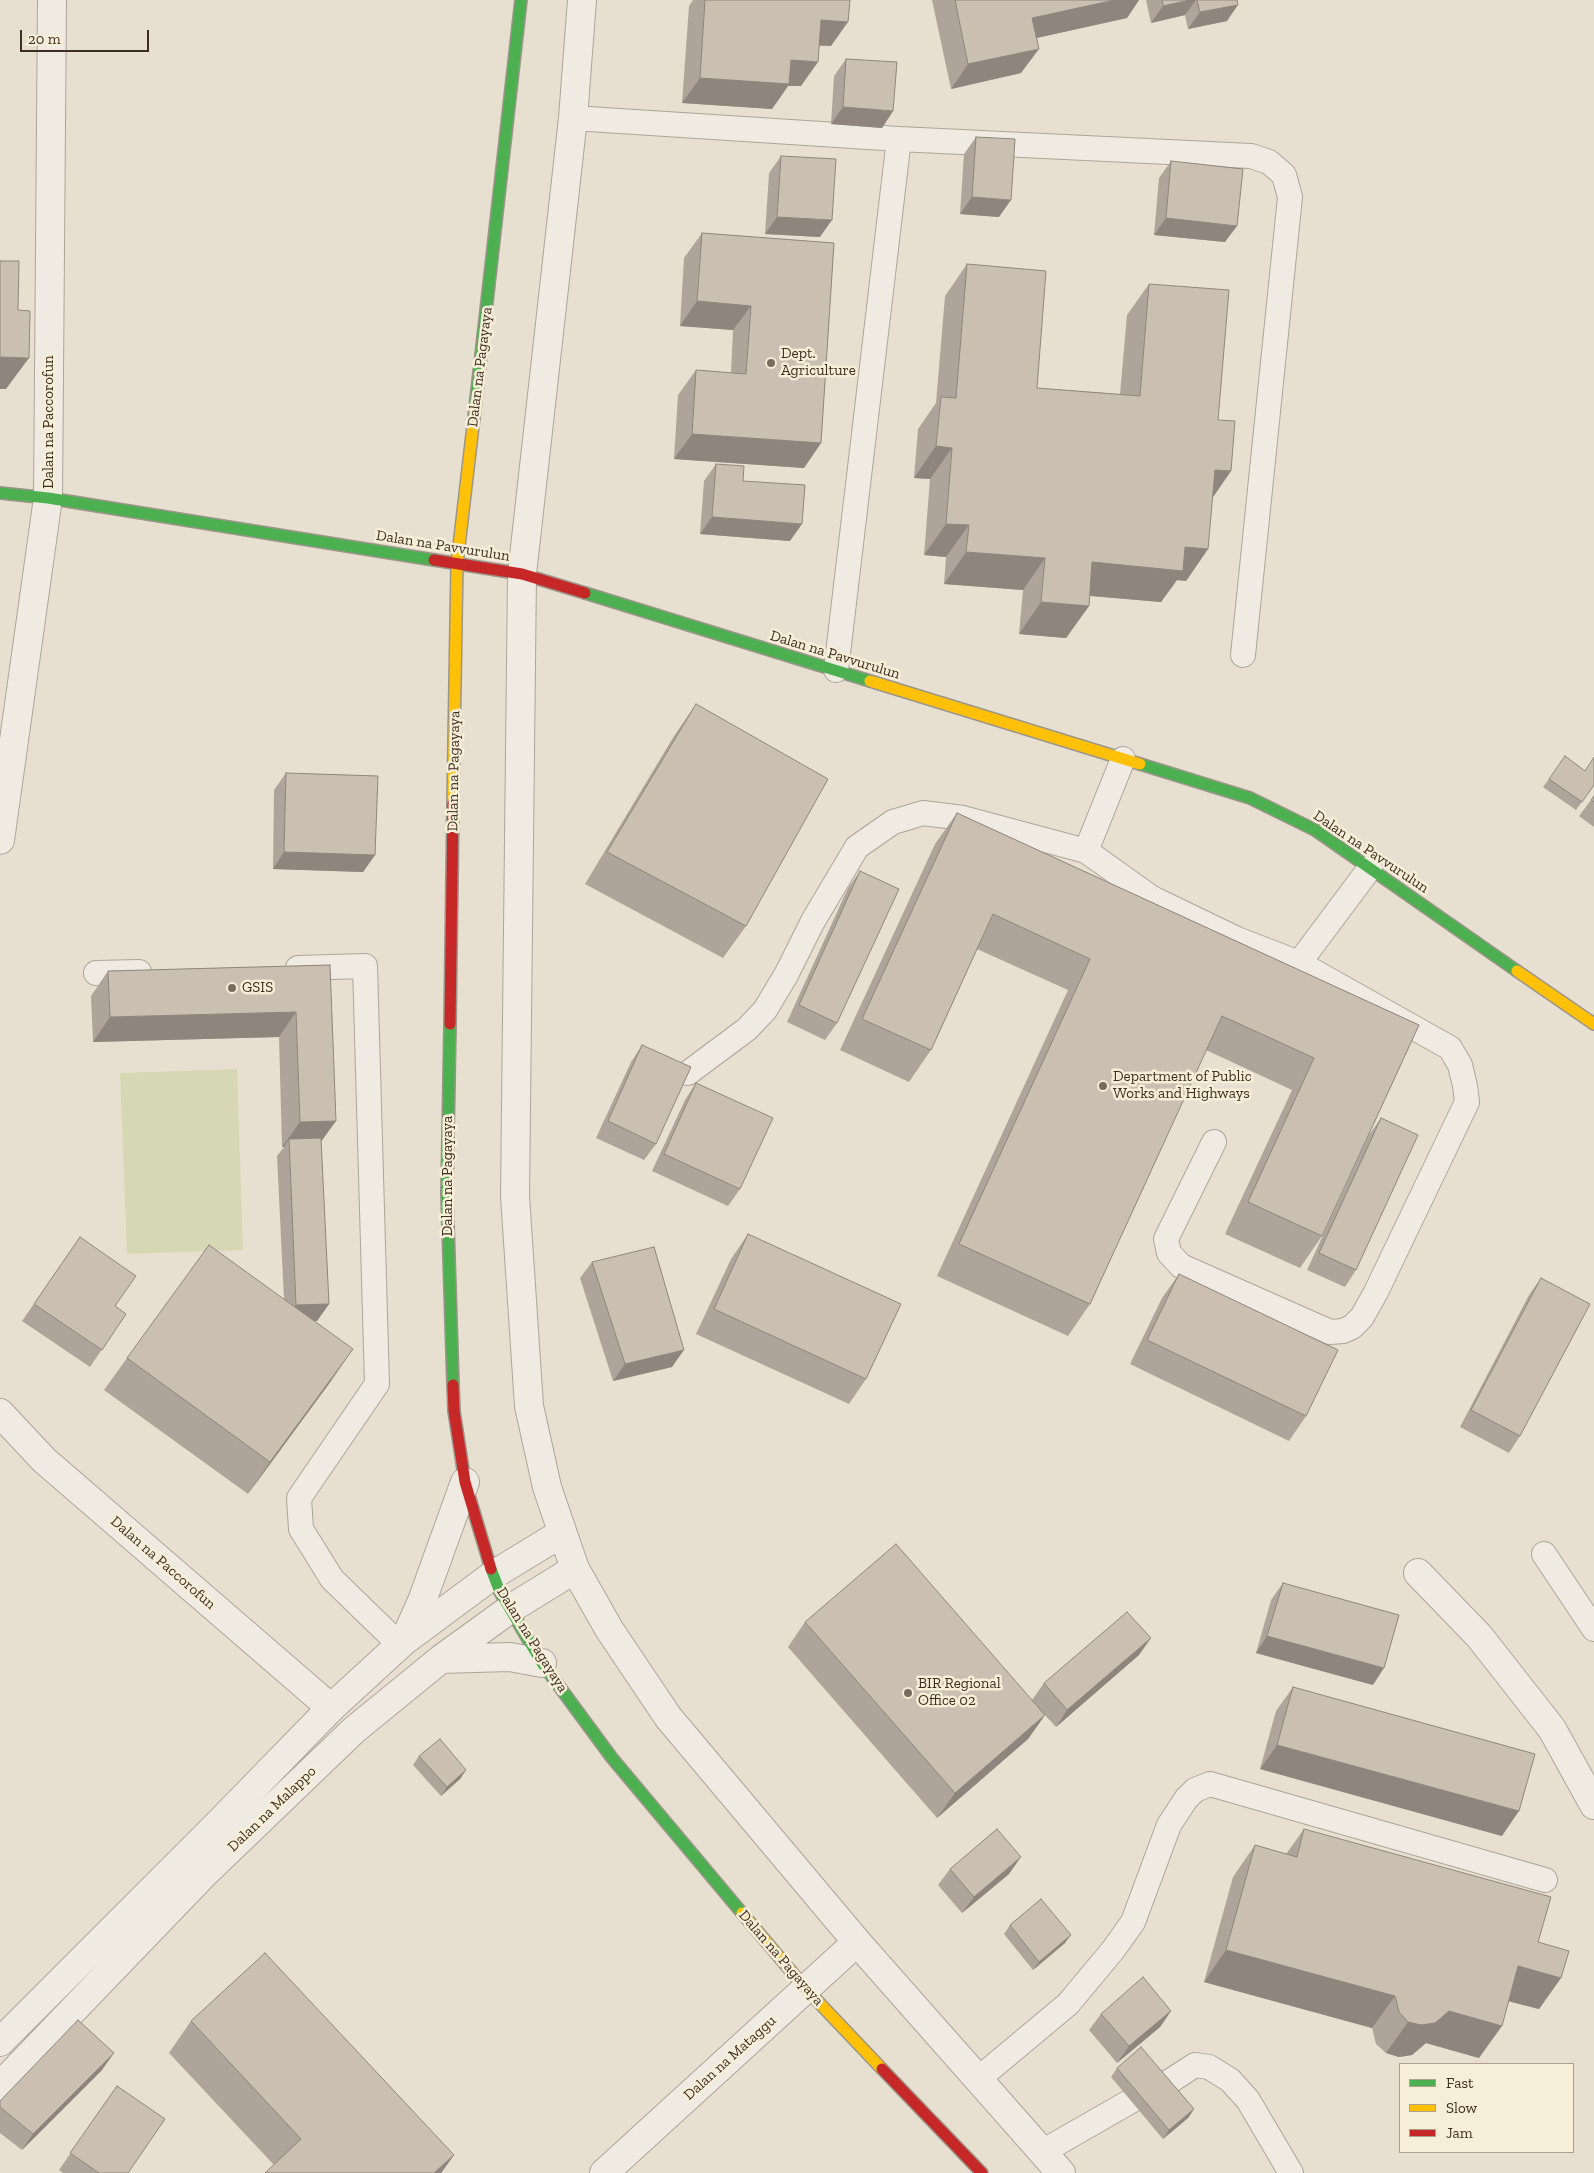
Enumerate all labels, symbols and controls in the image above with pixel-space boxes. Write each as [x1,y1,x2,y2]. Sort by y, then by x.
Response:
scale bar [22,20,151,52]
text: 20 m [28,30,61,48]
street label: Dalan na Pagayaya [464,306,496,428]
place label: Dept. Agriculture [781,345,856,380]
street label: Dalan na Paccorofun [40,355,58,489]
marker: Dept. Agriculture [765,357,777,369]
street label: Dalan na Pavvurulun [375,527,511,565]
street label: Dalan na Pavvurulun [768,627,902,683]
street label: Dalan na Pagayaya [444,711,464,831]
street label: Dalan na Pavvurulun [1310,807,1432,897]
place label: GSIS [242,979,273,997]
marker: GSIS [226,982,238,994]
place label: Department of Public Works and Highways [1113,1068,1252,1103]
marker: Department of Public Works and Highways [1097,1080,1109,1092]
street label: Dalan na Pagayaya [439,1116,457,1236]
street label: Dalan na Paccorofun [107,1512,219,1614]
street label: Dalan na Pagayaya [492,1584,572,1696]
place label: BIR Regional Office 02 [918,1675,1001,1710]
marker: BIR Regional Office 02 [902,1687,914,1699]
street label: Dalan na Malappo [224,1762,320,1856]
street label: Dalan na Pagayaya [735,1907,827,2009]
street label: Dalan na Mataggu [680,2012,780,2104]
legend [1399,2063,1574,2153]
text: Fast [1446,2074,1474,2092]
text: Slow [1446,2099,1477,2117]
text: Jam [1446,2124,1473,2142]

